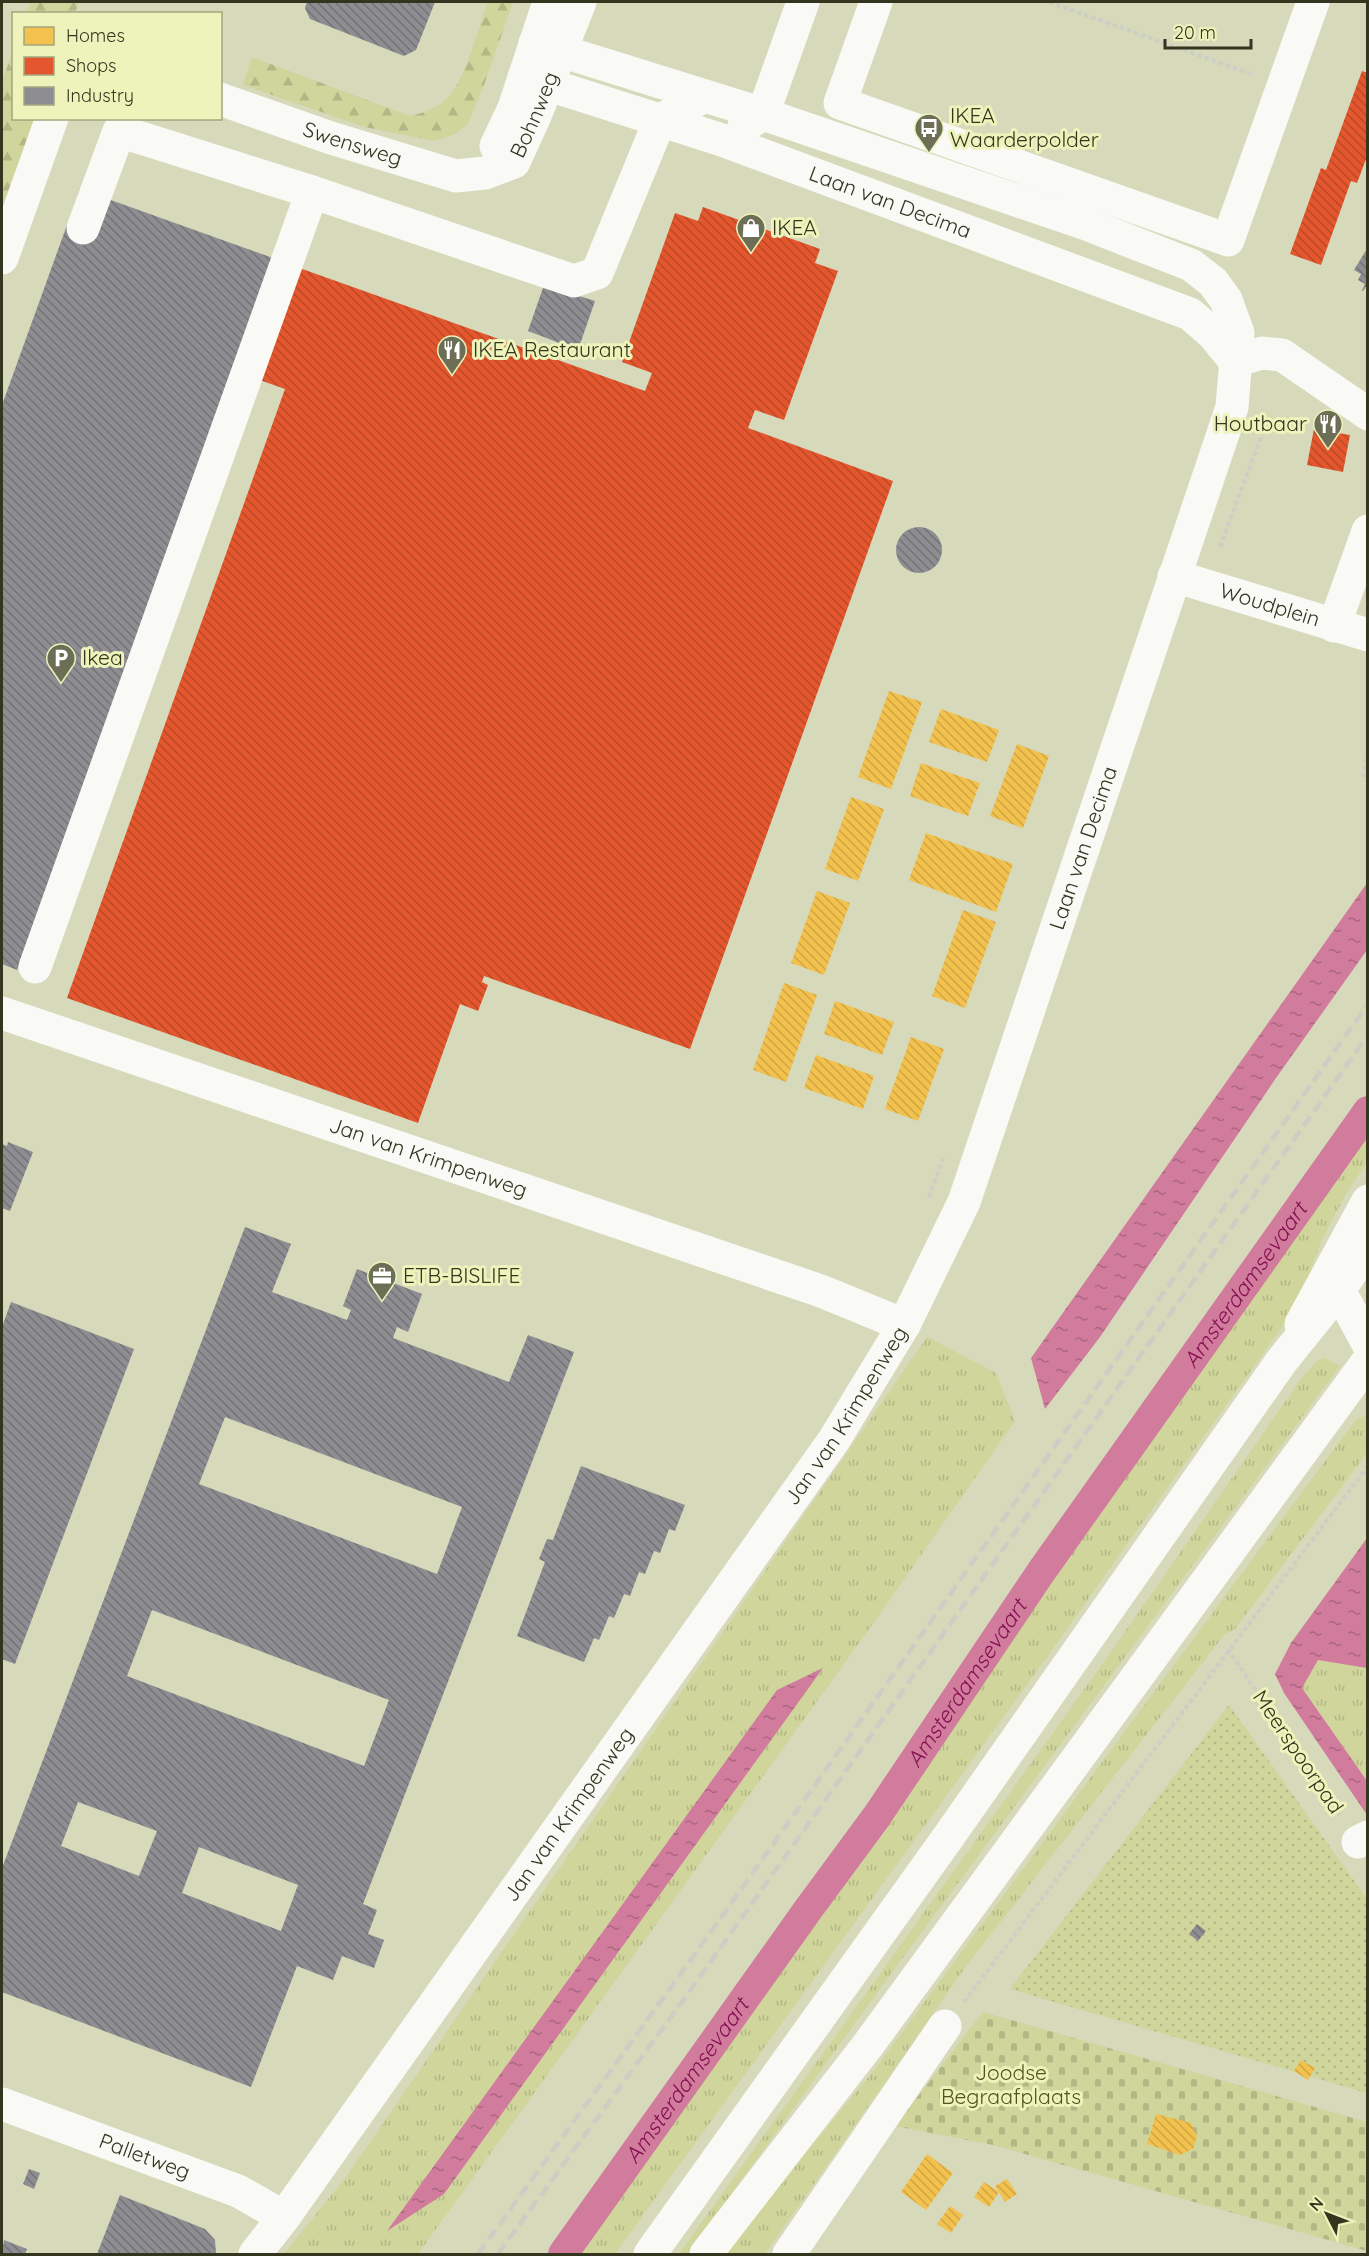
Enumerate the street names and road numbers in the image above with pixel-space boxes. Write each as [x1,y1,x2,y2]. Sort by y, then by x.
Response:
street label: Bohnweg [504,68,563,162]
street label: Swensweg [300,115,405,171]
street label: Laan van Decima [806,160,975,243]
street label: Woudplein [1217,577,1323,632]
street label: Laan van Decima [1043,763,1122,933]
street label: Jan van Krimpenweg [326,1111,531,1202]
street label: Jan van Krimpenweg [778,1321,912,1510]
street label: Meerspoorpad [1248,1685,1350,1818]
street label: Jan van Krimpenweg [497,1722,639,1906]
street label: Palletweg [96,2127,194,2184]

